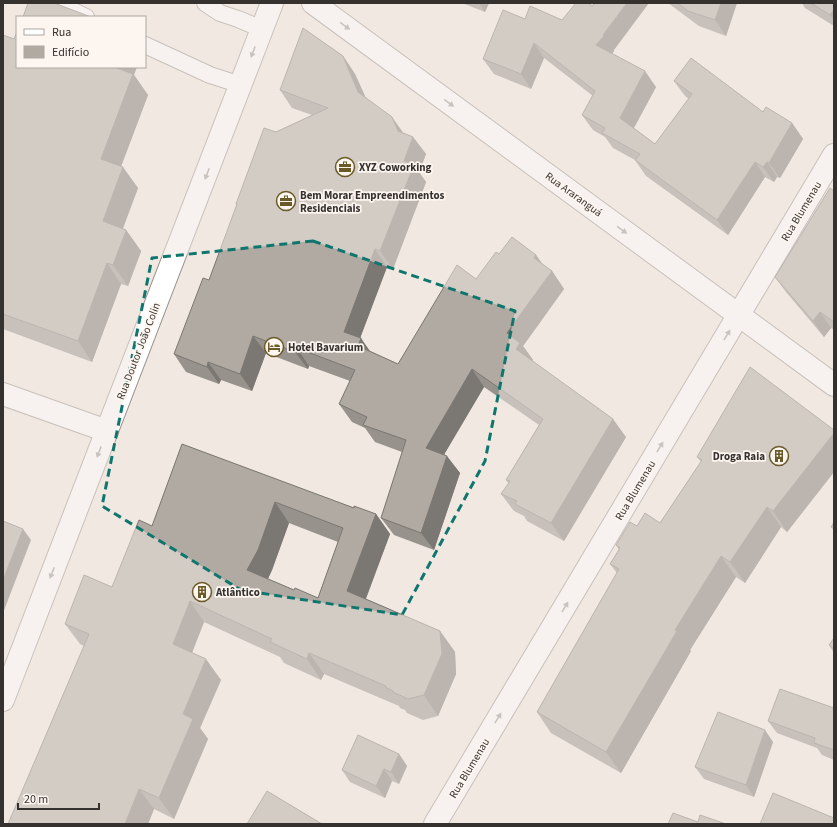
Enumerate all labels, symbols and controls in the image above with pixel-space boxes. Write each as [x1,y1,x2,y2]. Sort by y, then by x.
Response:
legend [16,16,146,68]
one-way arrow [339,22,350,30]
text: Rua [52,24,71,41]
text: Edifício [52,44,89,61]
one-way arrow [250,47,256,59]
one-way arrow [444,99,455,107]
office icon: XYZ Coworking [334,156,356,178]
place label: XYZ Coworking [359,160,432,175]
one-way arrow [203,168,209,180]
street label: Rua Araranguá [542,169,605,220]
street label: Rua Blumenau [778,179,825,244]
place label: Bem Morar Empreendimentos Residenciais [300,188,444,216]
office icon: Bem Morar Empreendimentos Residenciais [275,190,297,212]
one-way arrow [617,225,627,233]
street label: Rua Doutor João Colin [113,300,164,402]
one-way arrow [723,329,730,341]
hotel icon: Hotel Bavarium [263,336,285,358]
place label: Hotel Bavarium [288,340,363,355]
one-way arrow [657,441,664,453]
building icon: Droga Raia [768,445,790,467]
one-way arrow [95,446,101,458]
place label: Droga Raia [713,449,765,464]
street label: Rua Blumenau [612,458,659,523]
one-way arrow [49,567,55,579]
building icon: Atlântico [191,581,213,603]
place label: Atlântico [215,585,260,600]
one-way arrow [561,601,568,613]
one-way arrow [495,712,502,724]
street label: Rua Blumenau [446,736,493,801]
scale bar [18,785,99,811]
text: 20 m [24,791,48,808]

